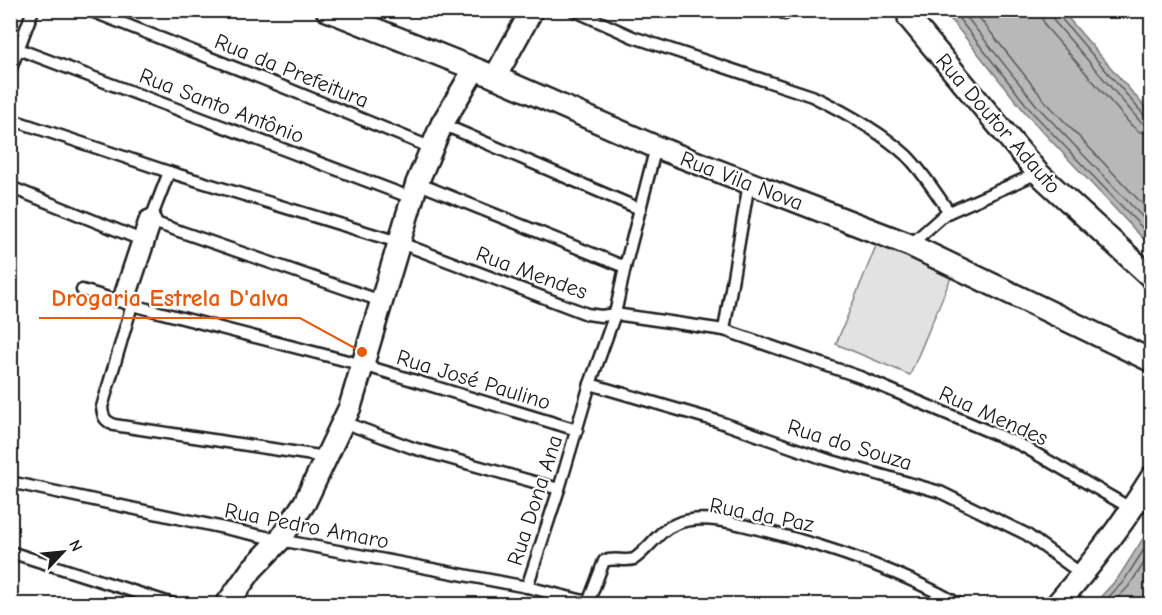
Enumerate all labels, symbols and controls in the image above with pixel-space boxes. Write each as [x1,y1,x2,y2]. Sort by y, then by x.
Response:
street label: Rua da Prefeitura [211,28,373,114]
street label: Rua Doutor Adauto [930,48,1066,199]
street label: Rua Santo Antônio [136,63,308,149]
street label: Rua Vila Nova [677,146,807,216]
street label: Rua Mendes [472,241,591,305]
callout: Drogaria Estrela D'alva [39,276,300,318]
text: Drogaria Estrela D'alva [51,284,289,312]
street label: Rua José Paulino [394,344,554,416]
street label: Rua Mendes [935,380,1052,451]
street label: Rua do Souza [784,414,915,476]
street label: Rua Dona Ana [502,432,568,569]
street label: Rua da Paz [707,492,817,538]
street label: Rua Pedro Amaro [222,497,391,555]
north arrow [33,522,93,582]
text: N [65,537,86,554]

